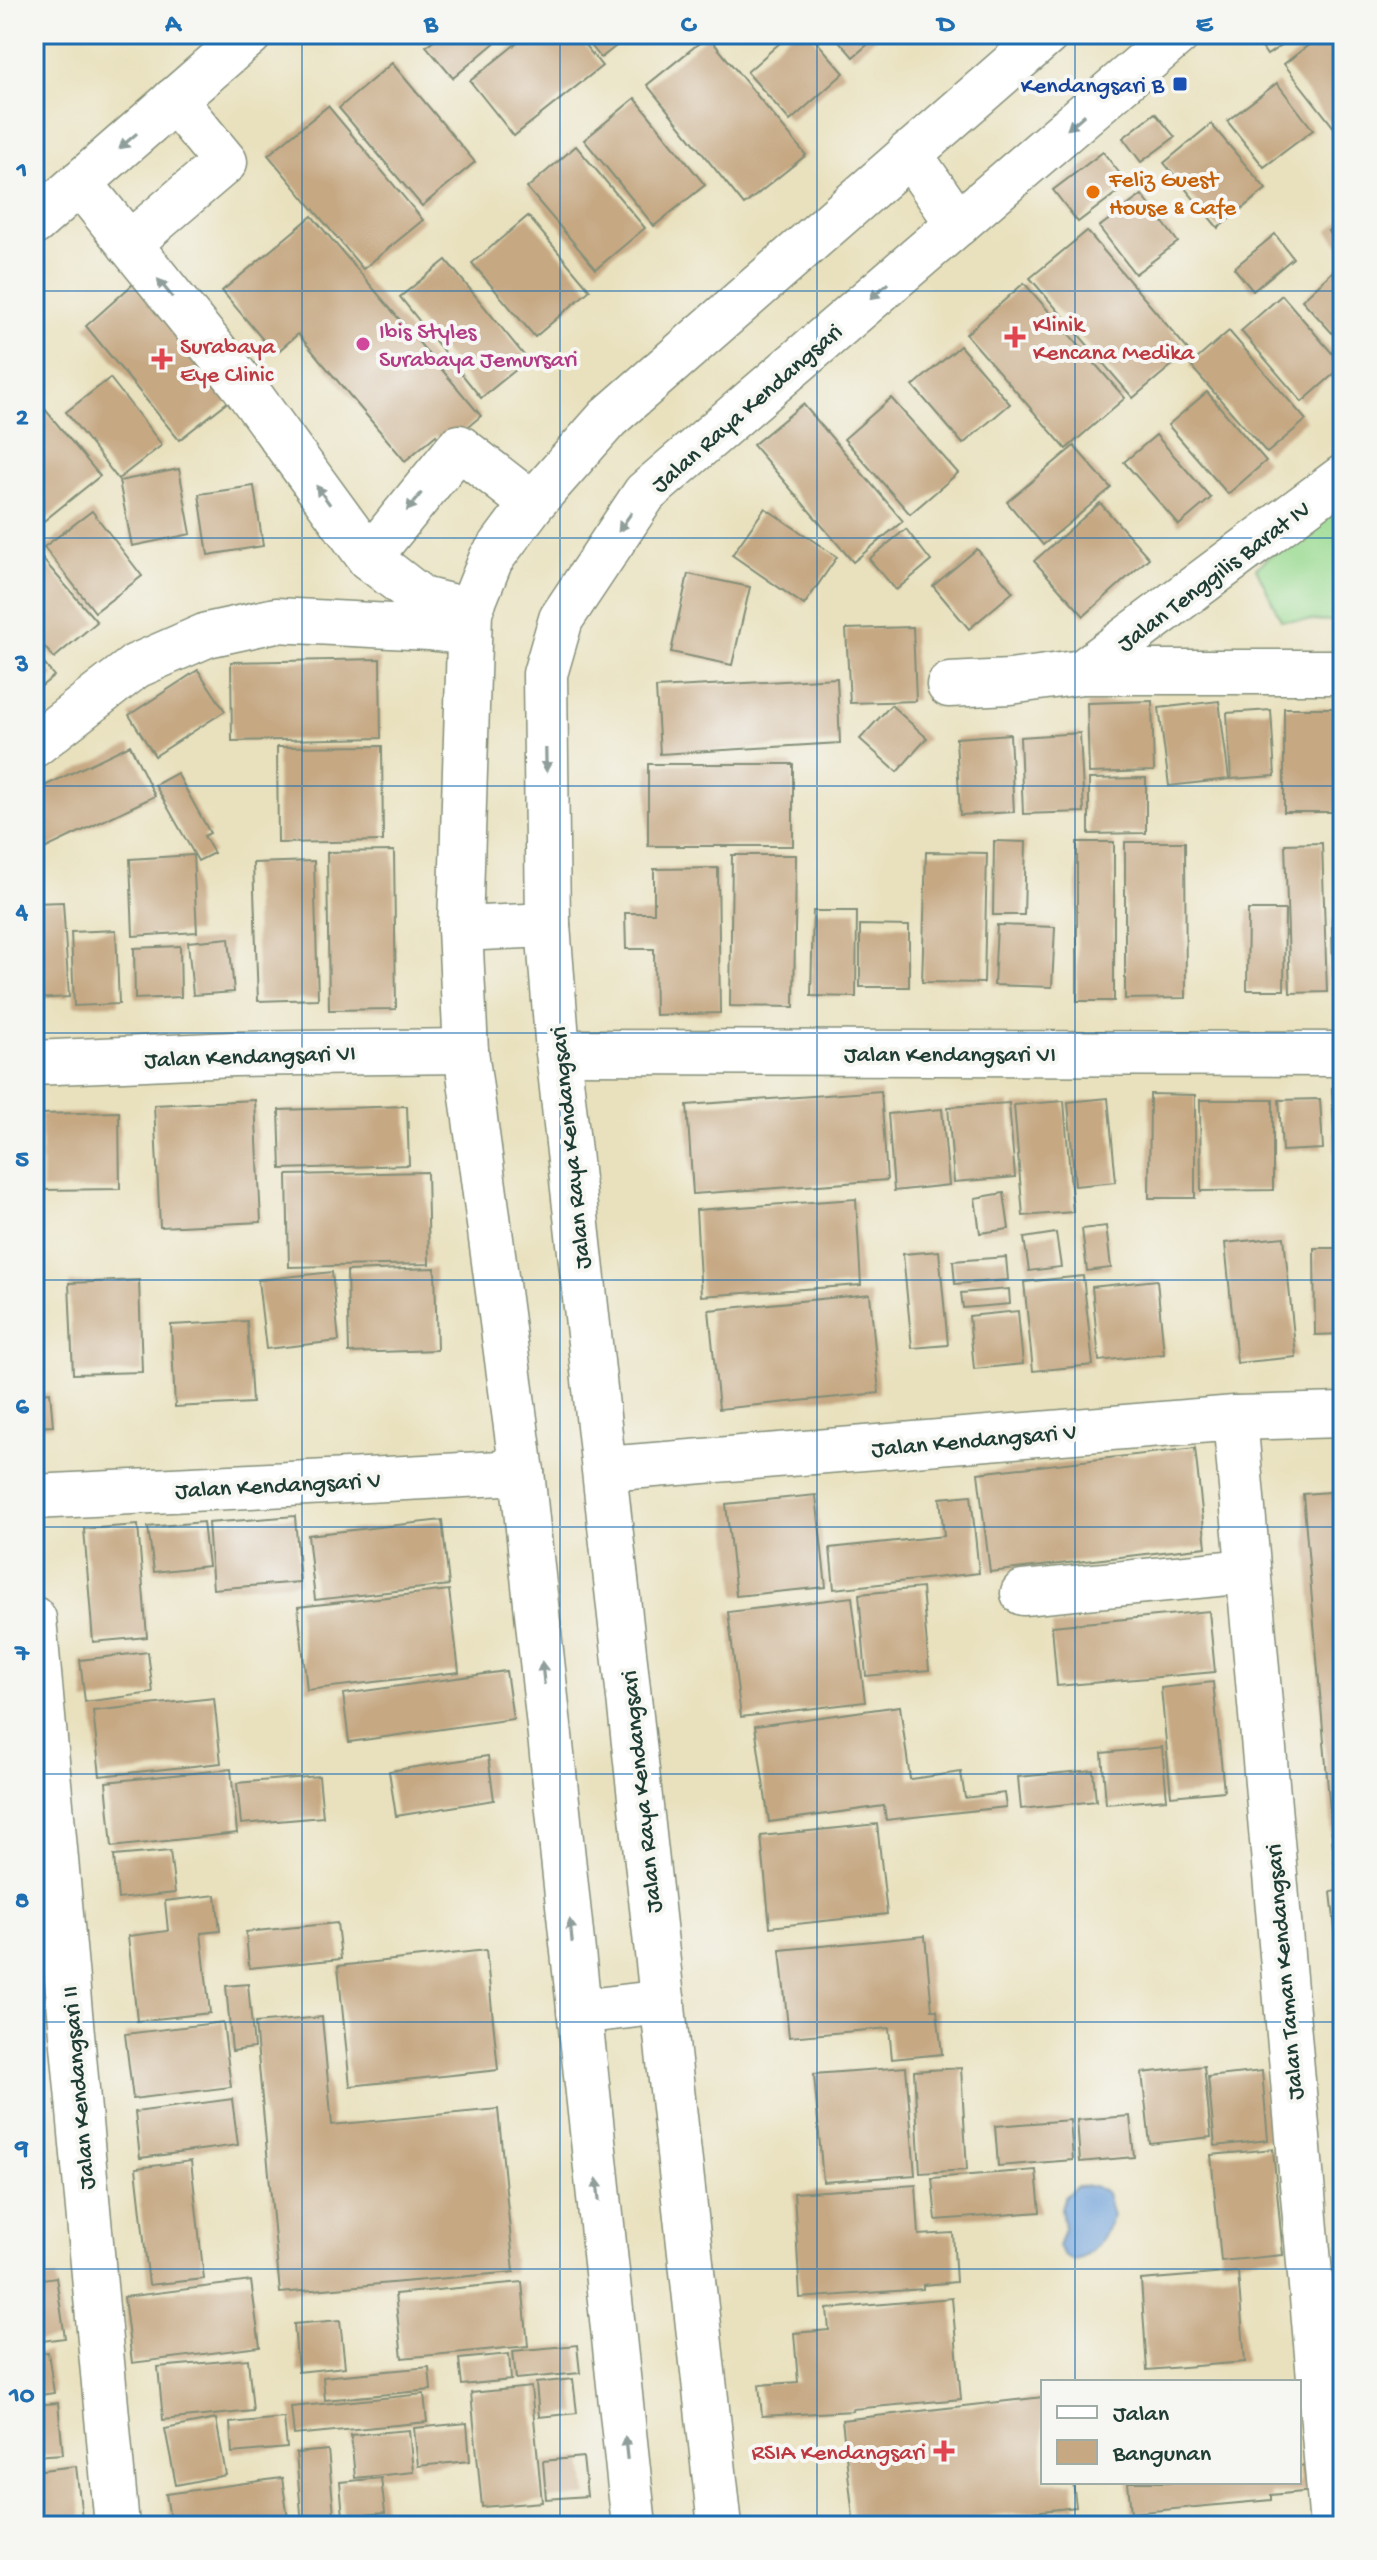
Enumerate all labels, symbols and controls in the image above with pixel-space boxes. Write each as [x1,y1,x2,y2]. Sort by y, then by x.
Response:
text: A [164,11,182,42]
text: B [423,11,439,42]
text: C [681,11,698,42]
text: D [936,11,956,42]
text: E [1196,11,1214,42]
place label: Kendangsari B [1021,73,1165,102]
marker: Kendangsari B [1171,75,1189,93]
one-way arrow [1067,112,1086,130]
one-way arrow [118,131,137,149]
text: 1 [16,157,27,188]
place label: Feliz Guest House & Cafe [1108,167,1237,224]
marker: Feliz Guest House & Cafe [1084,183,1102,201]
one-way arrow [157,278,173,298]
one-way arrow [870,282,889,300]
place label: Klinik Kencana Medika [1033,312,1195,369]
place label: Ibis Styles Surabaya Jemursari [379,319,578,376]
street label: Jalan Raya Kendangsari [647,319,850,501]
marker: Klinik Kencana Medika [1004,326,1026,348]
place label: Surabaya Eye Clinic [180,334,276,391]
marker: Ibis Styles Surabaya Jemursari [354,335,372,353]
marker: Surabaya Eye Clinic [151,348,173,370]
text: 2 [16,404,29,435]
one-way arrow [315,484,331,505]
one-way arrow [406,492,423,512]
street label: Jalan Tenggilis Barat IV [1113,496,1317,660]
one-way arrow [618,511,633,532]
text: 3 [14,651,29,682]
one-way arrow [540,748,552,773]
text: 4 [15,898,29,929]
street label: Jalan Raya Kendangsari [545,1025,600,1270]
street label: Jalan Kendangsari VI [144,1040,356,1077]
street label: Jalan Kendangsari VI [844,1042,1056,1071]
text: 5 [15,1146,29,1177]
text: 6 [15,1393,29,1424]
street label: Jalan Kendangsari V [870,1419,1078,1466]
street label: Jalan Kendangsari V [175,1468,382,1507]
text: 7 [13,1640,30,1671]
one-way arrow [537,1660,550,1685]
street label: Jalan Raya Kendangsari [616,1669,671,1914]
street label: Jalan Taman Kendangsari [1261,1842,1312,2101]
text: 8 [15,1887,29,1918]
one-way arrow [564,1918,577,1943]
street label: Jalan Kendangsari II [57,1985,104,2191]
text: 9 [13,2134,29,2165]
one-way arrow [592,2177,605,2202]
legend [1041,2380,1301,2484]
text: 10 [8,2382,35,2413]
text: Jalan [1113,2401,1170,2430]
one-way arrow [619,2436,632,2461]
place label: RSIA Kendangsari [751,2440,926,2469]
marker: RSIA Kendangsari [933,2440,955,2462]
text: Bangunan [1112,2441,1212,2470]

